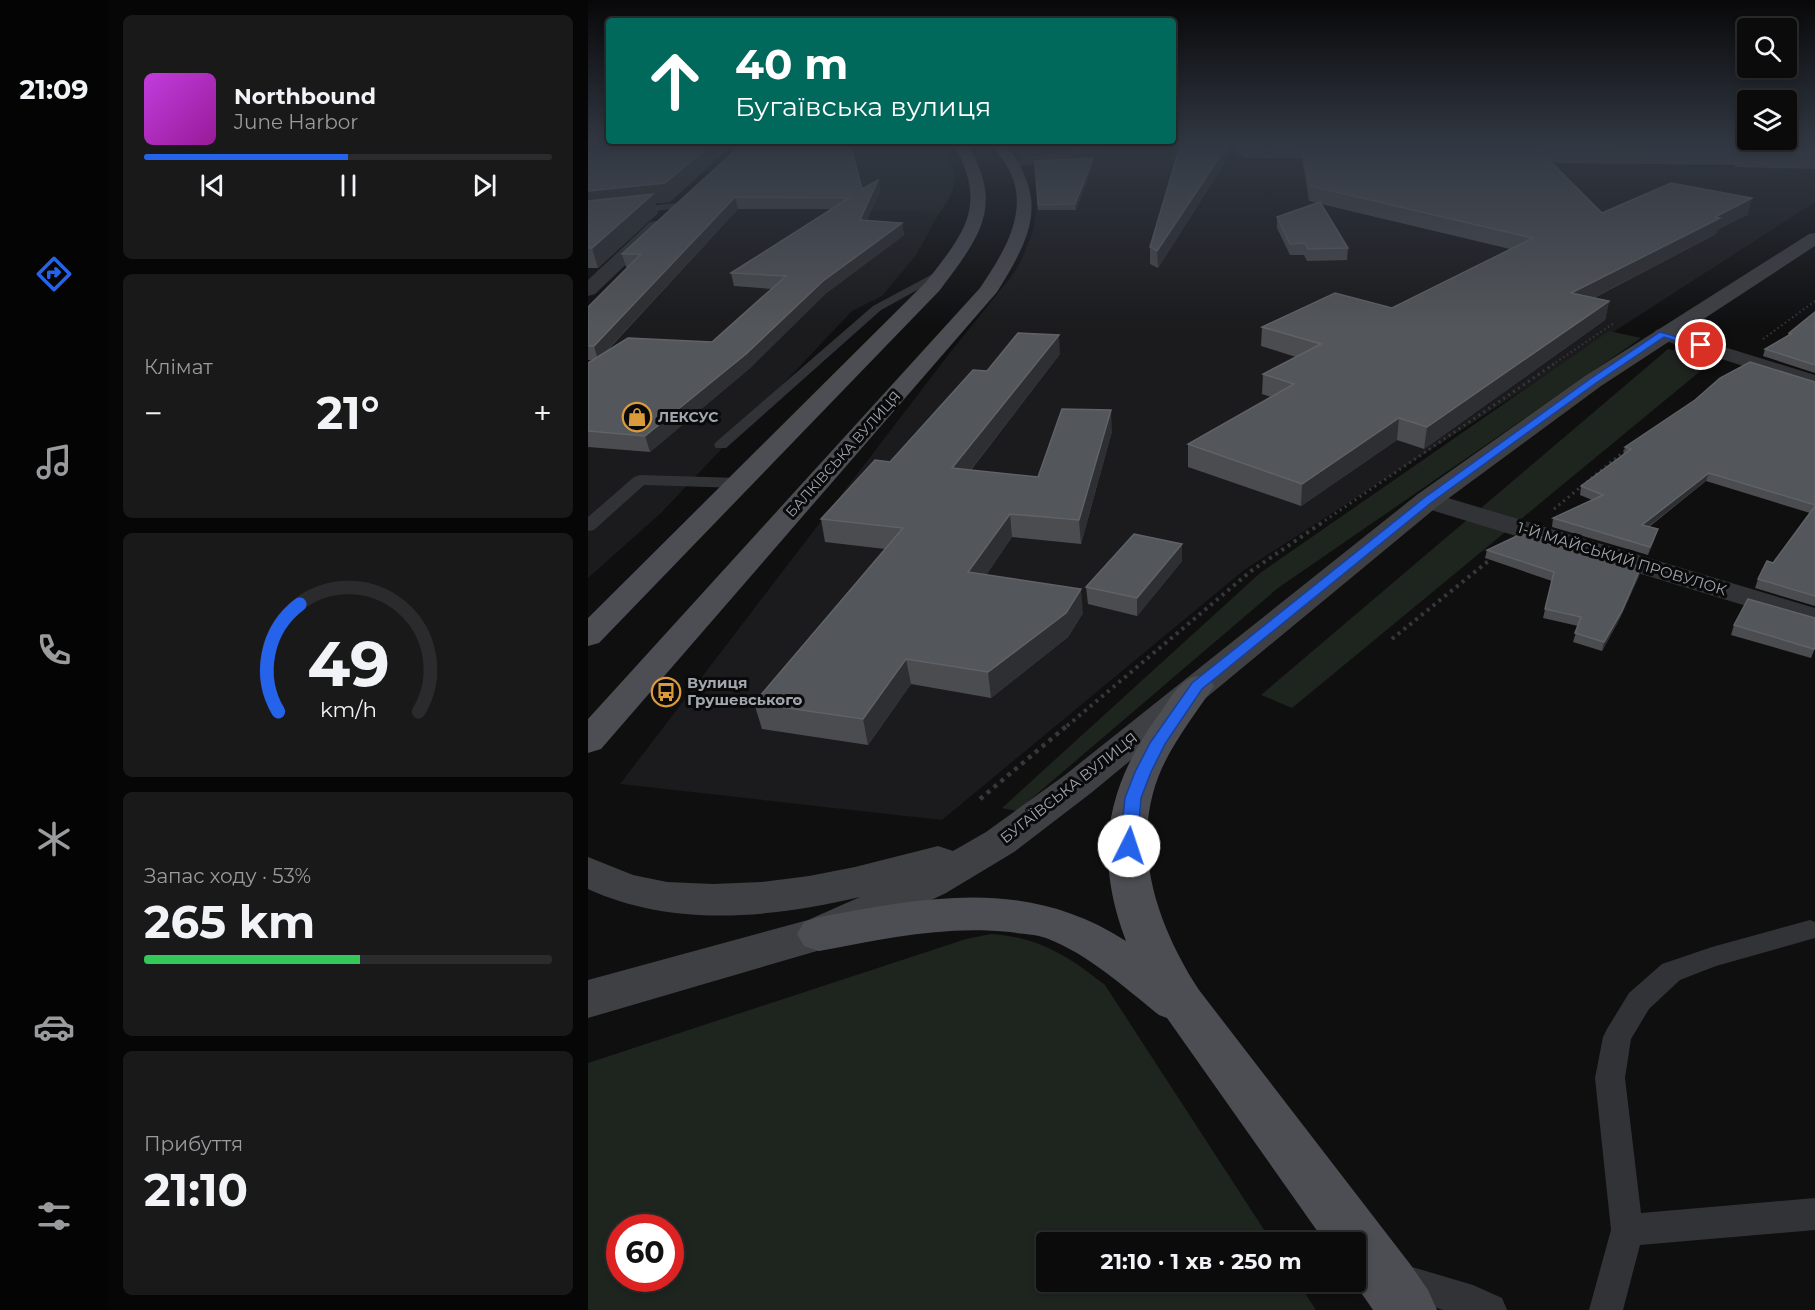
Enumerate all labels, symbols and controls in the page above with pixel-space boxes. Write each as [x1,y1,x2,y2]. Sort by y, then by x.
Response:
map controls [1737,18,1797,150]
button: search [1737,18,1797,78]
text: 40 m [735,38,848,90]
icon: ahead [636,42,714,120]
text: 21:09 [19,73,89,106]
text: Northbound [234,83,376,110]
text: Бугаївська вулиця [735,90,991,123]
button: layers [1737,90,1797,150]
text: June Harbor [234,110,358,134]
icon: previous [196,169,229,202]
icon: pause [332,169,365,202]
icon: next [468,169,501,202]
icon: directions [33,253,75,295]
pin [1675,319,1726,370]
icon: arrive [1684,328,1717,361]
text: Клімат [144,355,213,379]
text: 21° [316,385,380,440]
street label: БАЛКІВСЬКА ВУЛИЦЯ [782,387,904,521]
text: − [144,393,163,433]
text: + [533,393,552,433]
shop icon: ЛЕКСУС [621,401,653,433]
place label: ЛЕКСУС [658,408,719,426]
icon: music [33,441,75,483]
street label: 1-Й МАЙСЬКИЙ ПРОВУЛОК [1515,518,1729,600]
text: 49 [307,626,389,702]
icon: phone [33,629,75,671]
place label: Вулиця Грушевського [687,673,803,709]
bus stop icon: Вулиця Грушевського [650,676,682,708]
text: km/h [319,696,377,722]
street label: БУГАЇВСЬКА ВУЛИЦЯ [996,728,1141,847]
position arrow [1097,814,1161,878]
icon: climate [33,818,75,860]
text: Запас ходу · 53% [144,864,311,888]
text: 265 km [144,894,315,949]
icon: car [33,1006,75,1048]
text: Прибуття [144,1132,243,1156]
text: 21:10 [144,1162,248,1217]
icon: filters [33,1195,75,1237]
speed limit sign: 60 [606,1214,684,1292]
text: 21:10 · 1 хв · 250 m [1101,1248,1302,1275]

